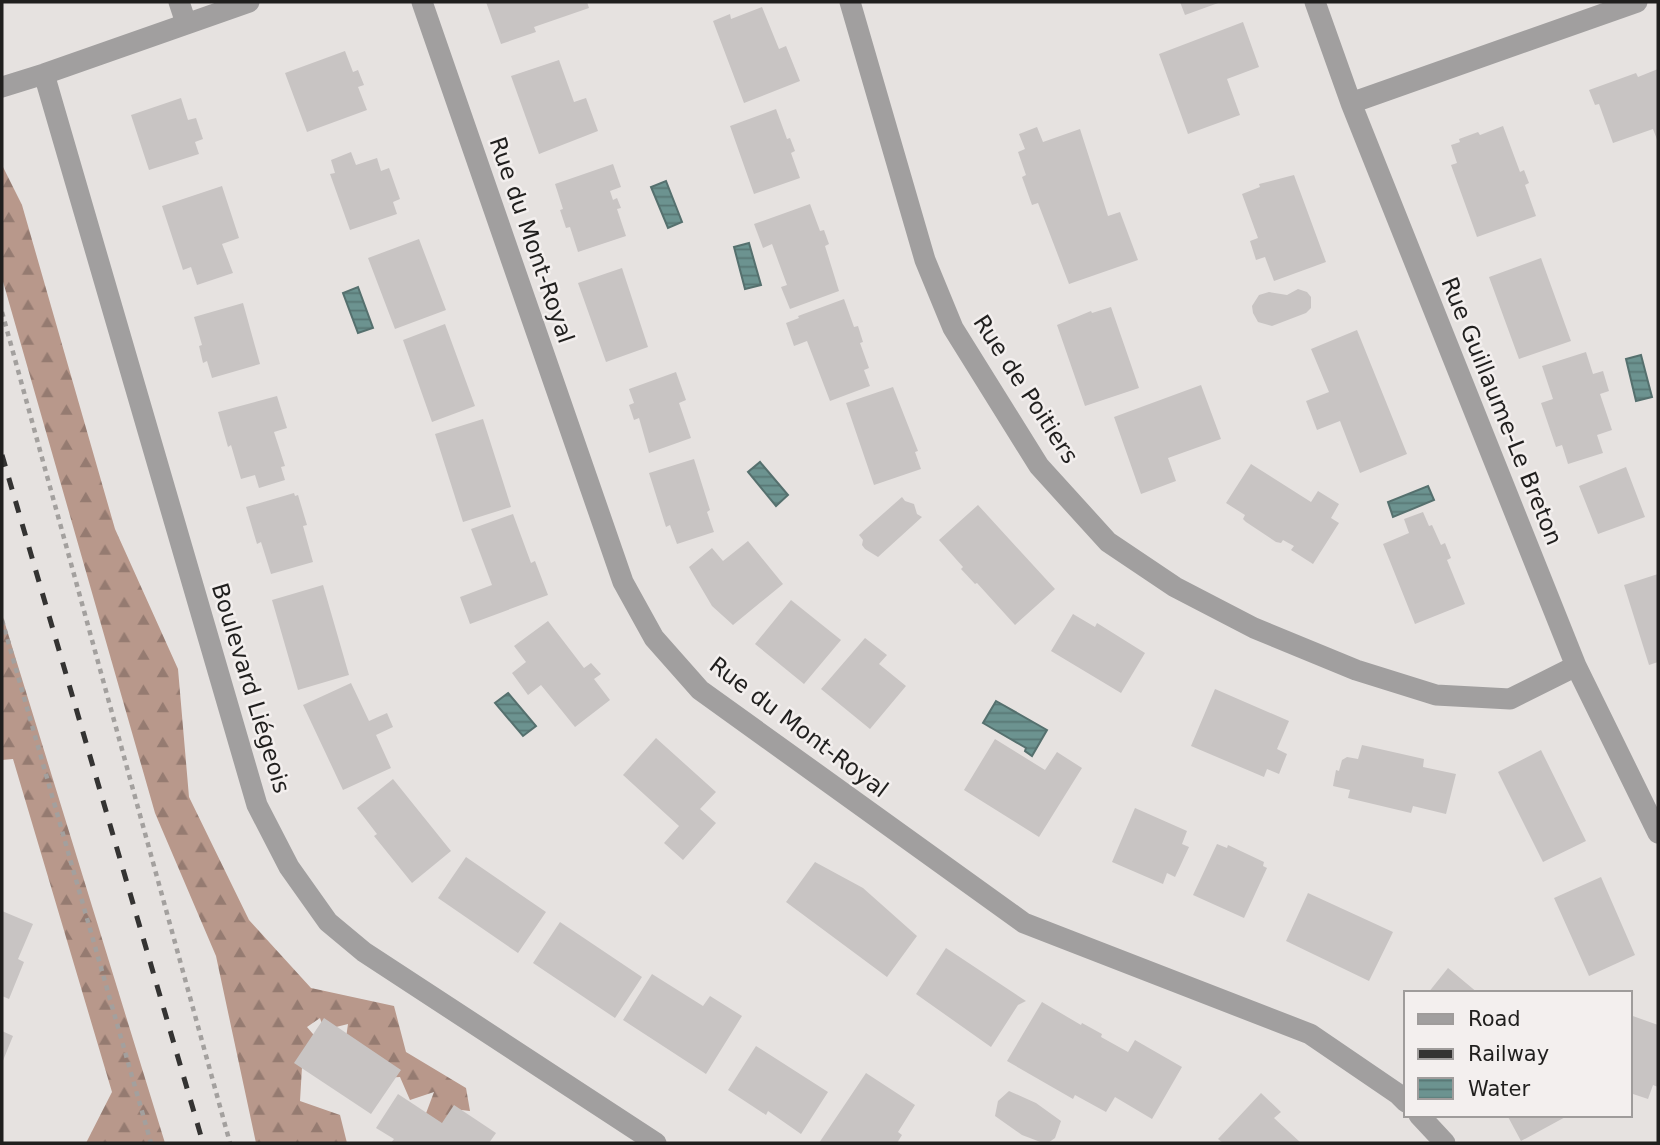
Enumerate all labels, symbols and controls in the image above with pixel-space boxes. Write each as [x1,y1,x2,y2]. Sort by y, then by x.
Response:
street label: Rue du Mont-Royal [484,133,580,347]
street label: Rue Guillaume-Le Breton [1436,273,1568,549]
street label: Rue de Poitiers [968,310,1084,468]
street label: Boulevard Liégeois [207,580,295,796]
street label: Rue du Mont-Royal [705,651,893,803]
legend [1404,991,1632,1117]
text: Road [1468,1007,1521,1031]
text: Railway [1468,1042,1549,1066]
text: Water [1468,1077,1530,1101]

